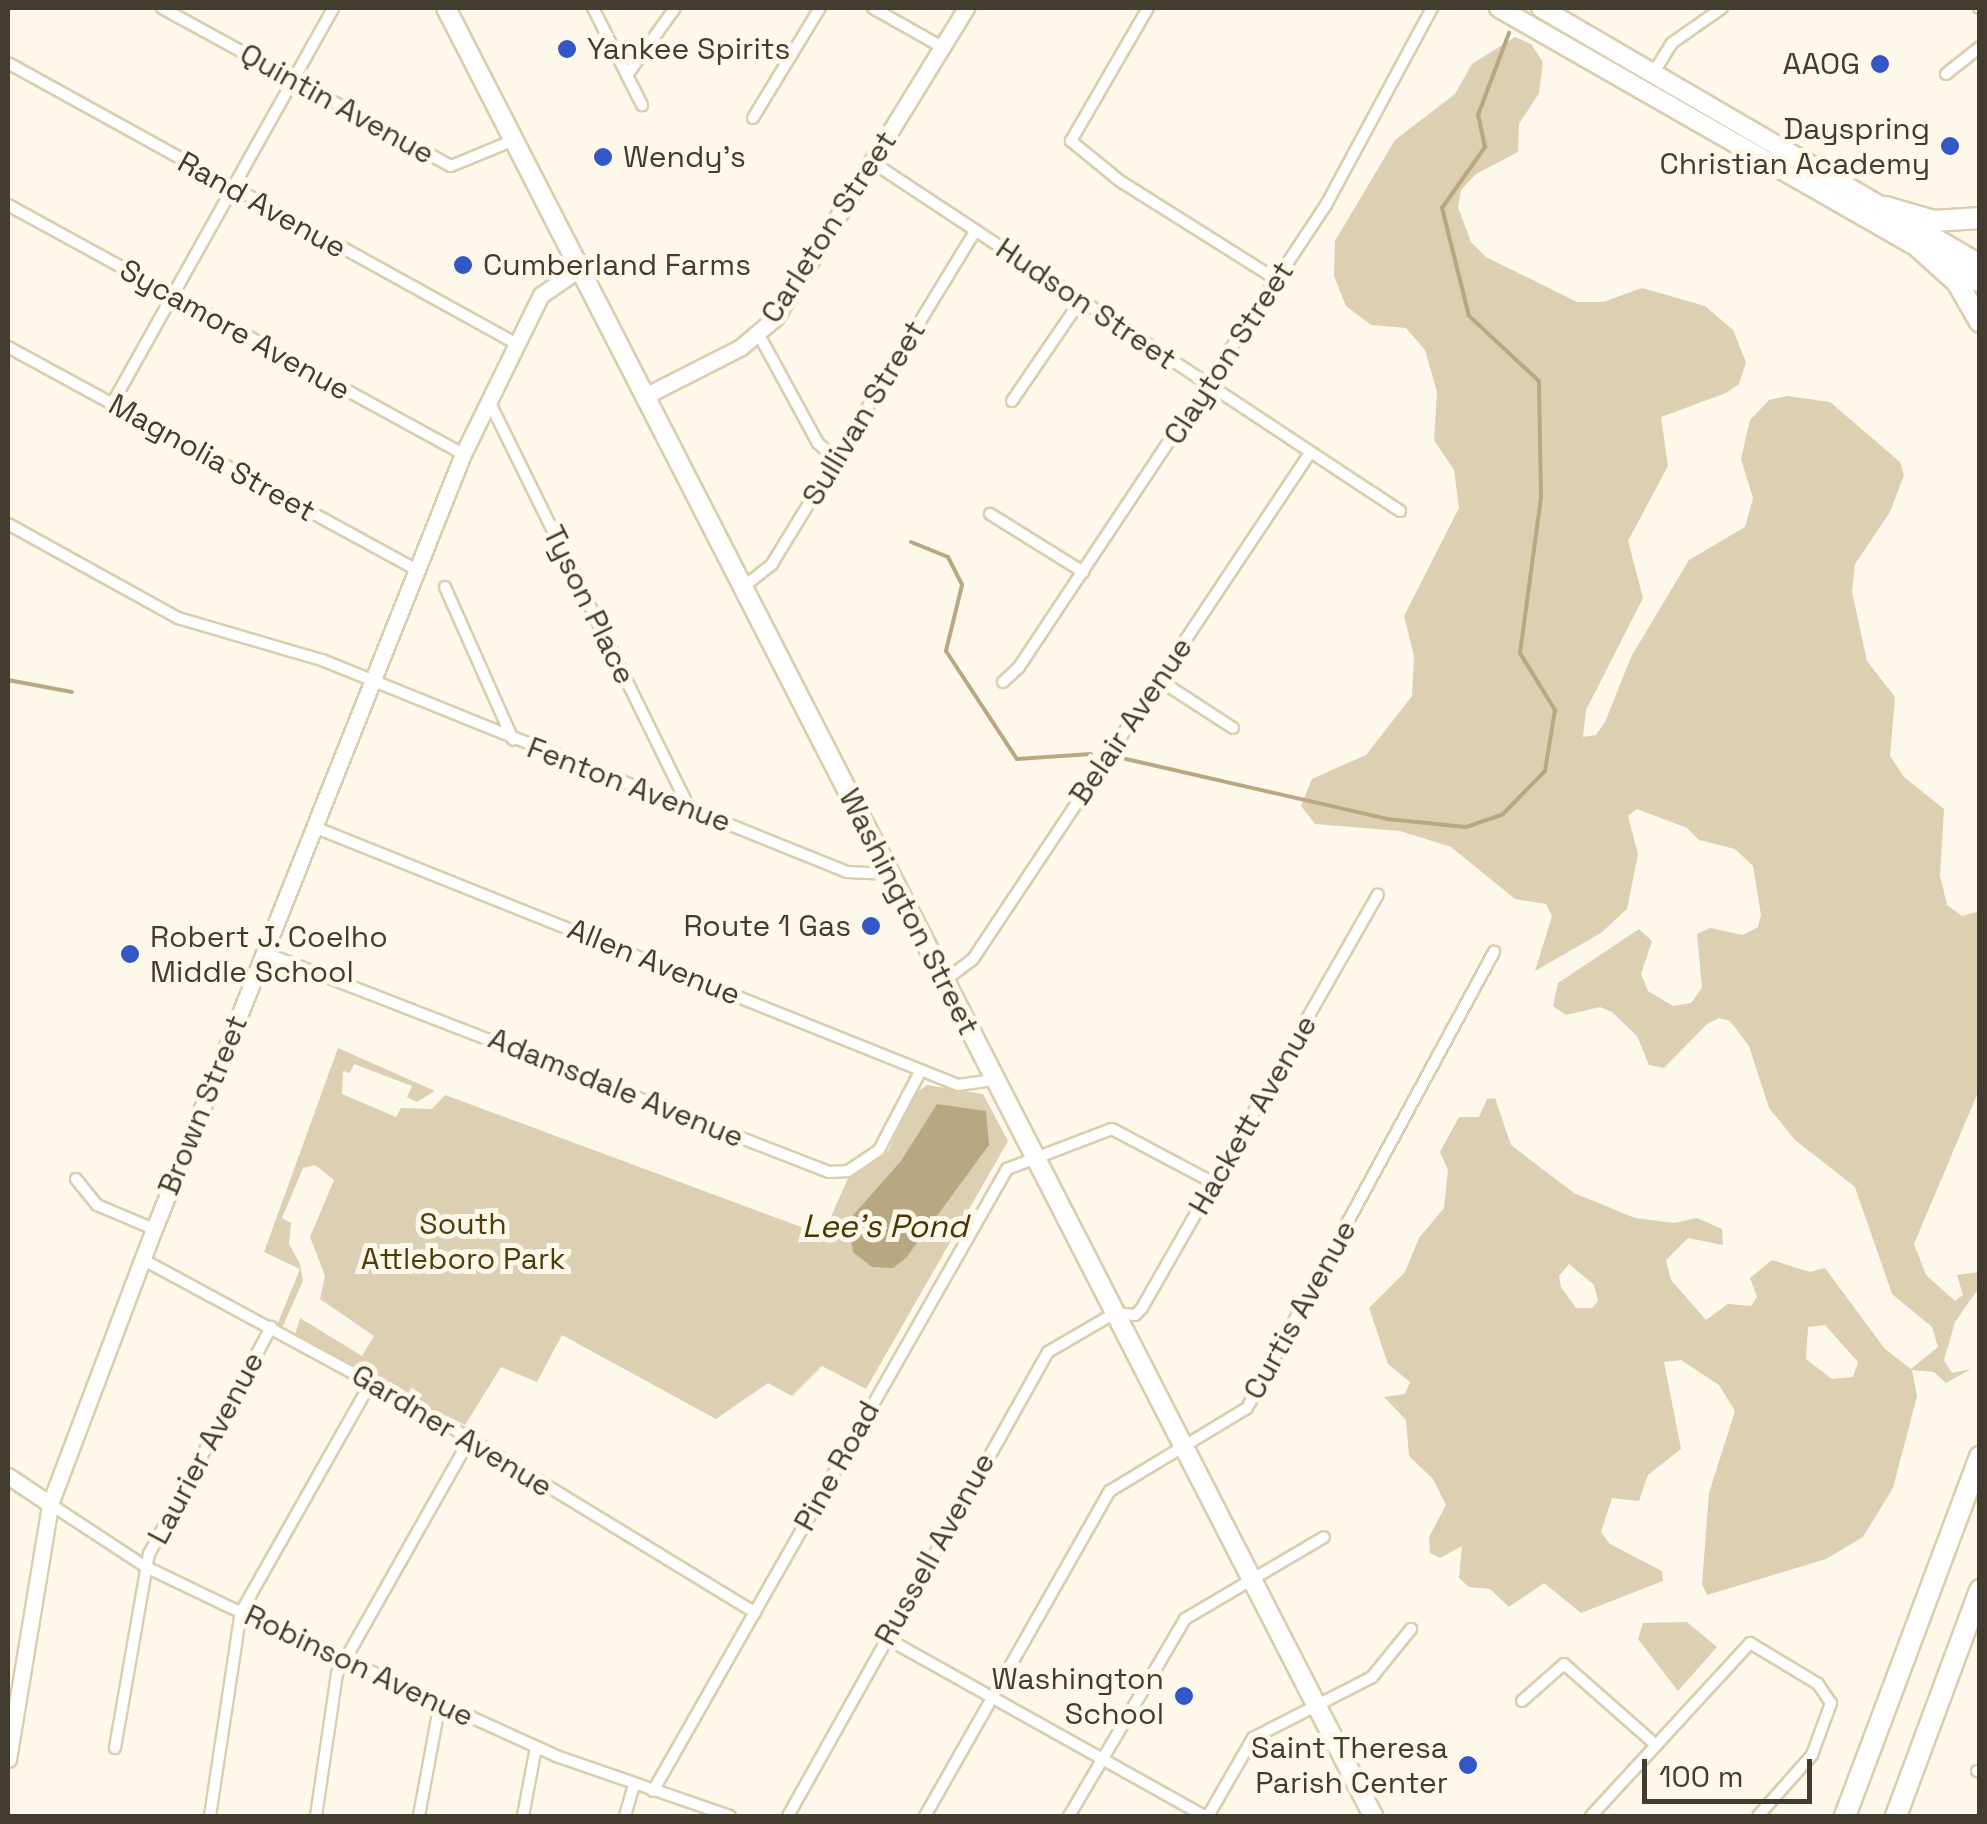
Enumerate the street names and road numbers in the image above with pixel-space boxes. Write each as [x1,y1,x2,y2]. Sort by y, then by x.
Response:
street label: Quintin Avenue [233,36,441,172]
street label: Carleton Street [753,124,905,330]
street label: Rand Avenue [171,144,353,266]
street label: Hudson Street [989,231,1183,377]
street label: Sycamore Avenue [113,252,357,408]
street label: Clayton Street [1156,255,1302,451]
street label: Sullivan Street [795,314,933,512]
street label: Magnolia Street [103,386,321,530]
street label: Tyson Place [535,520,643,690]
street label: Belair Avenue [1062,630,1200,812]
street label: Fenton Avenue [522,730,736,840]
street label: Washington Street [831,783,987,1041]
street label: Allen Avenue [562,911,746,1013]
street label: Hackett Avenue [1181,1009,1325,1221]
street label: Brown Street [151,1010,255,1200]
street label: Adamsdale Avenue [483,1020,749,1156]
street label: Curtis Avenue [1236,1214,1364,1406]
street label: Laurier Avenue [140,1346,272,1550]
street label: Gardner Avenue [345,1357,559,1505]
street label: Pine Road [787,1395,887,1537]
street label: Russell Avenue [867,1446,1003,1652]
street label: Robinson Avenue [239,1597,479,1735]

